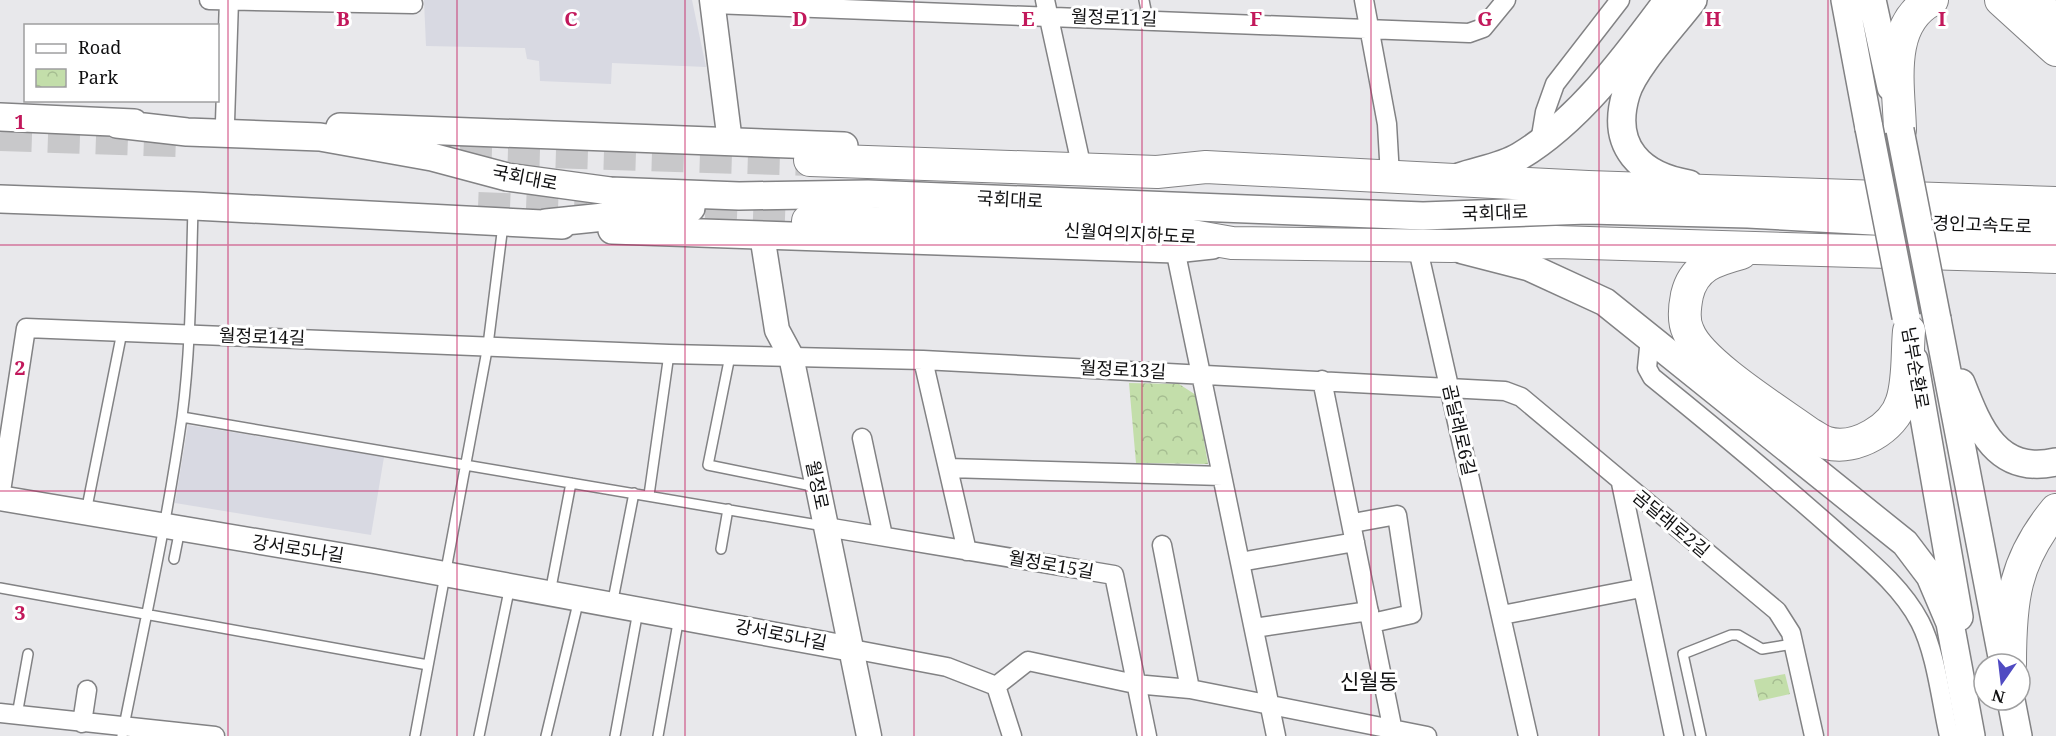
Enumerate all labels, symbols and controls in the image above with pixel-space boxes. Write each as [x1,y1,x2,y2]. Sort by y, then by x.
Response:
street label: 월정로11길 [1070,4,1158,31]
text: B [336,5,350,32]
text: C [564,5,578,32]
text: D [792,5,808,32]
text: E [1021,5,1035,32]
text: F [1250,5,1262,32]
text: G [1477,5,1493,32]
text: H [1705,5,1721,32]
text: I [1938,5,1946,32]
legend [24,24,219,102]
text: Road [78,35,121,59]
text: Park [78,65,118,89]
text: 1 [14,108,26,135]
street label: 국회대로 [490,159,560,195]
street label: 국회대로 [976,185,1044,213]
street label: 국회대로 [1461,199,1528,225]
street label: 경인고속도로 [1932,210,2032,238]
street label: 신월여의지하도로 [1063,218,1197,248]
street label: 월정로14길 [218,323,306,350]
street label: 남부순환로 [1897,325,1935,411]
text: 2 [14,354,26,381]
street label: 월정로13길 [1079,355,1167,383]
street label: 곰달래로6길 [1438,382,1482,478]
street label: 월정로 [801,458,835,512]
street label: 곰달래로2길 [1628,484,1715,562]
street label: 강서로5나길 [250,529,346,567]
street label: 월정로15길 [1007,545,1096,583]
text: 3 [14,599,26,626]
street label: 강서로5나길 [733,613,829,655]
north arrow [1972,652,2032,712]
district label: 신월동 [1340,667,1398,695]
text: N [1989,684,2007,709]

